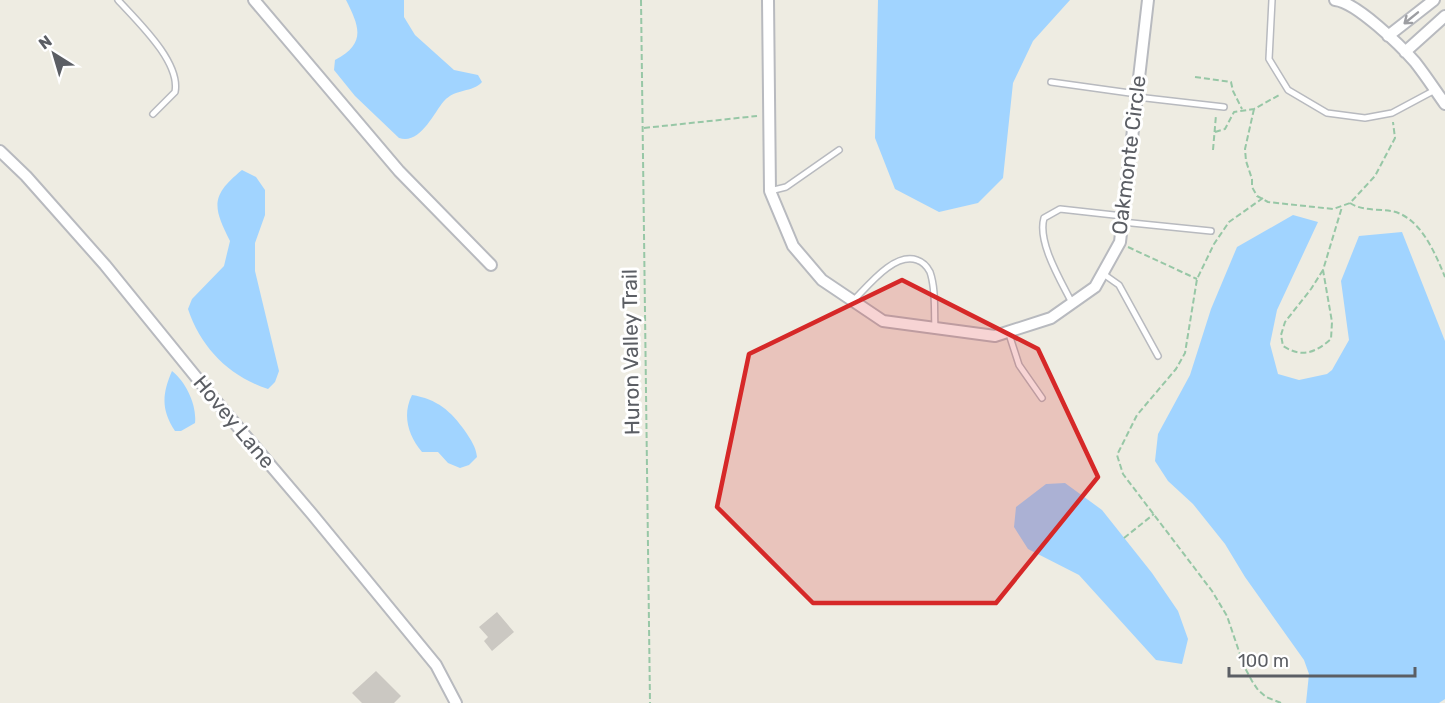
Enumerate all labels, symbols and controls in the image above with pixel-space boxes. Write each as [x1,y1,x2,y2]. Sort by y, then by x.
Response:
one-way arrow [1403,12,1419,25]
north arrow [24,24,84,84]
text: N [35,31,56,53]
street label: Oakmonte Circle [1106,74,1151,236]
street label: Huron Valley Trail [617,269,644,435]
street label: Hovey Lane [188,370,280,473]
scale bar [1229,640,1415,678]
text: 100 m [1238,650,1289,672]

